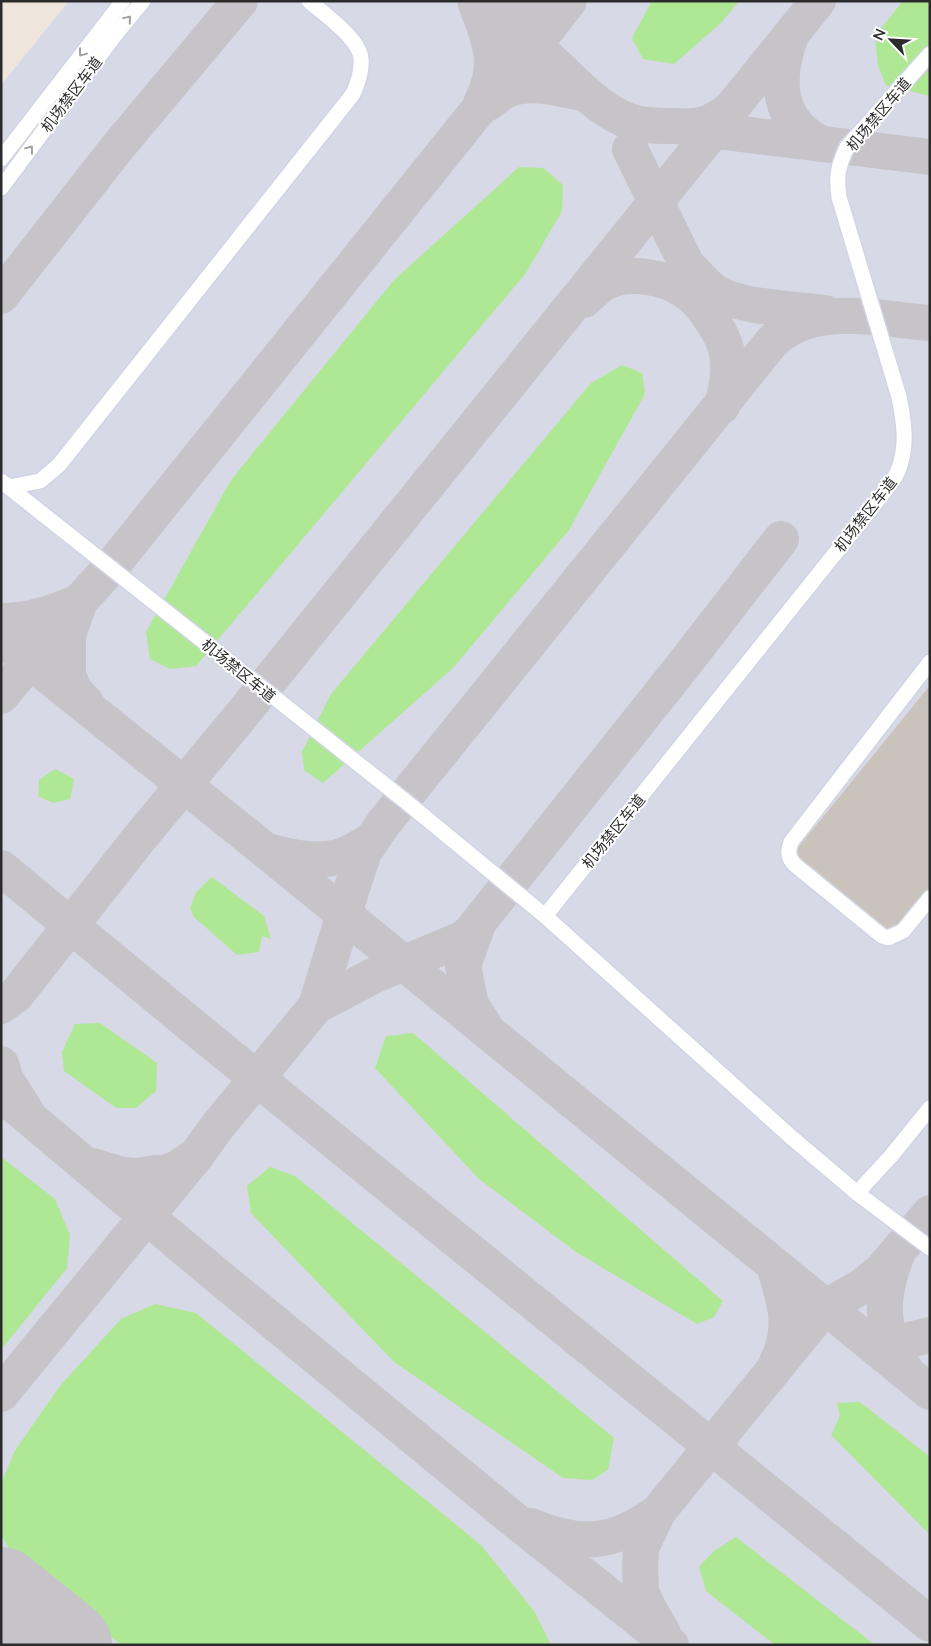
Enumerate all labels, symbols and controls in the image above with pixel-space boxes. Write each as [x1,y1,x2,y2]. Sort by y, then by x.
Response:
north arrow [866,15,916,65]
one-way arrow [123,16,132,25]
text: N [869,26,889,43]
one-way arrow [79,47,88,57]
street label: 机场禁区车道 [37,53,105,135]
street label: 机场禁区车道 [842,74,914,154]
one-way arrow [25,146,33,155]
street label: 机场禁区车道 [830,473,900,555]
street label: 机场禁区车道 [198,635,280,705]
street label: 机场禁区车道 [578,790,648,872]

